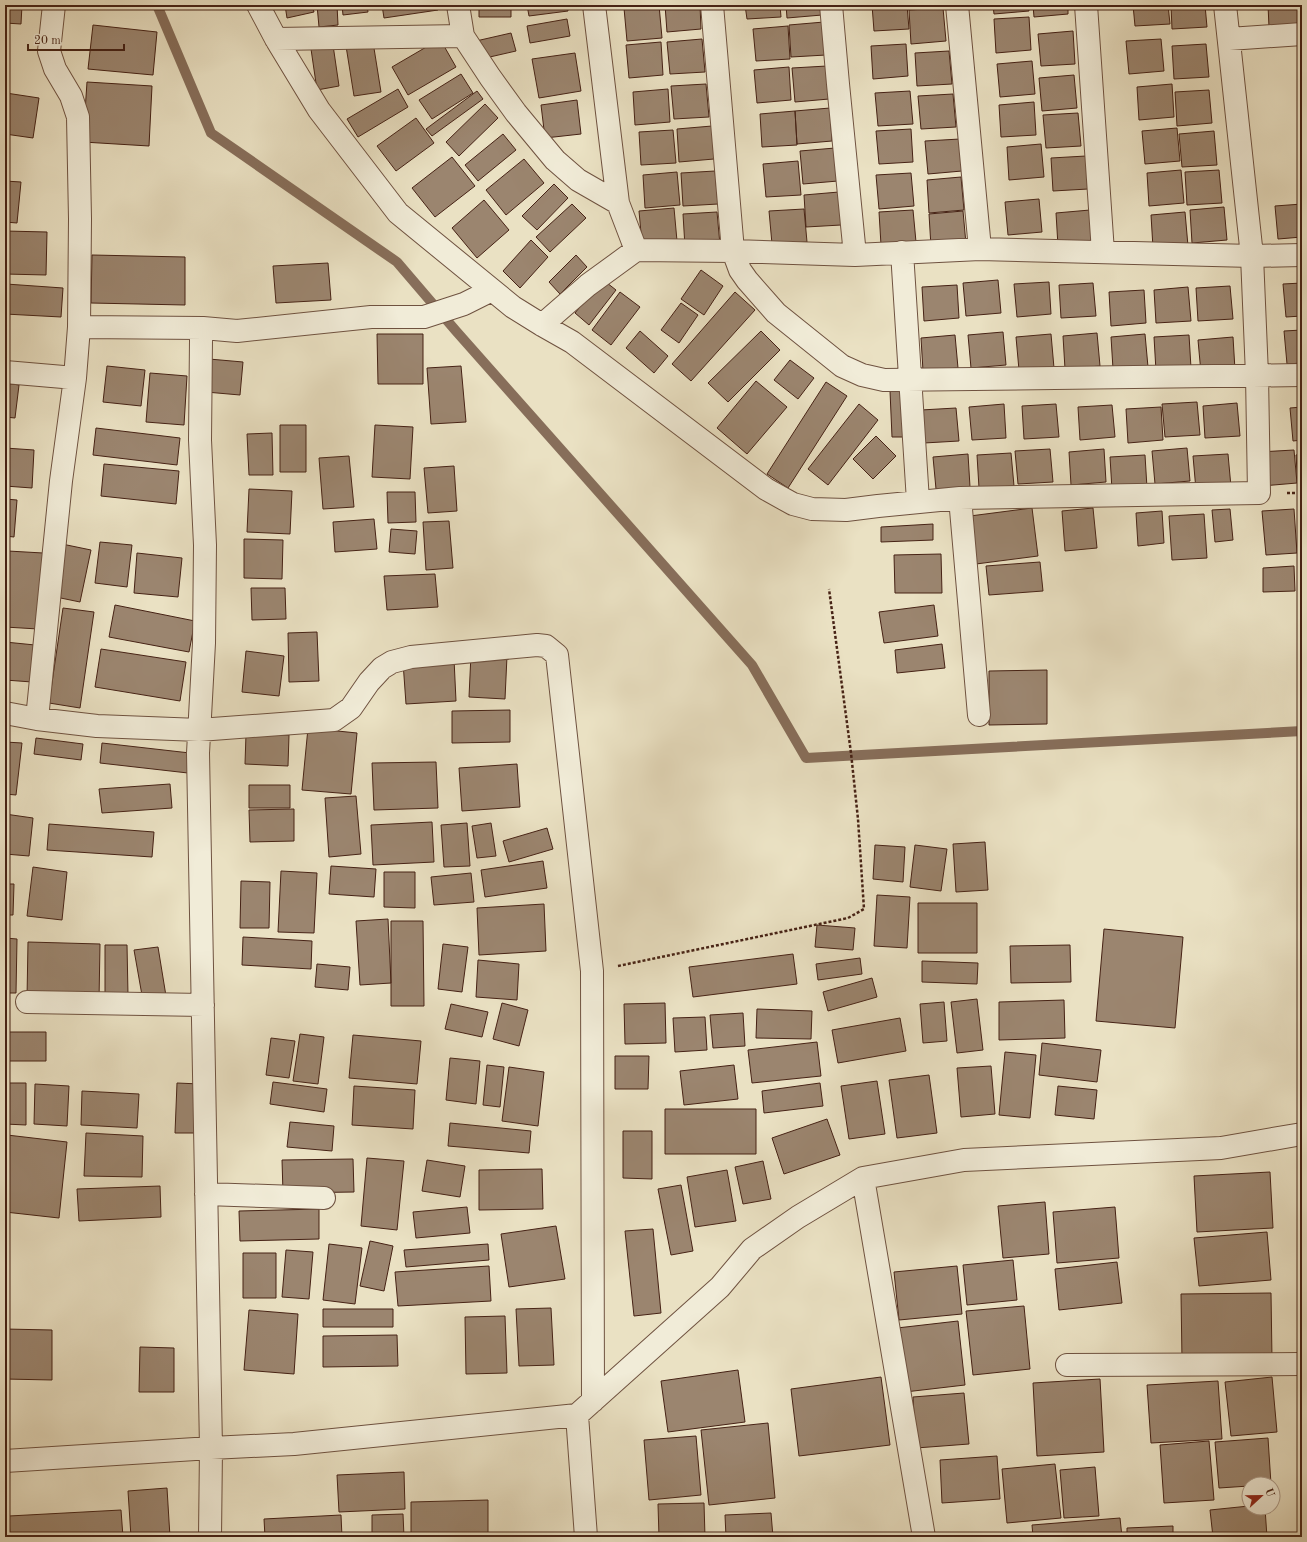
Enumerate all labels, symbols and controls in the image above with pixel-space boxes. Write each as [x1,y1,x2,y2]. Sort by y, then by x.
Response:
scale bar [28,26,124,52]
text: 20 m [34,35,61,47]
north arrow [1241,1476,1281,1516]
text: U [1262,1487,1276,1499]

